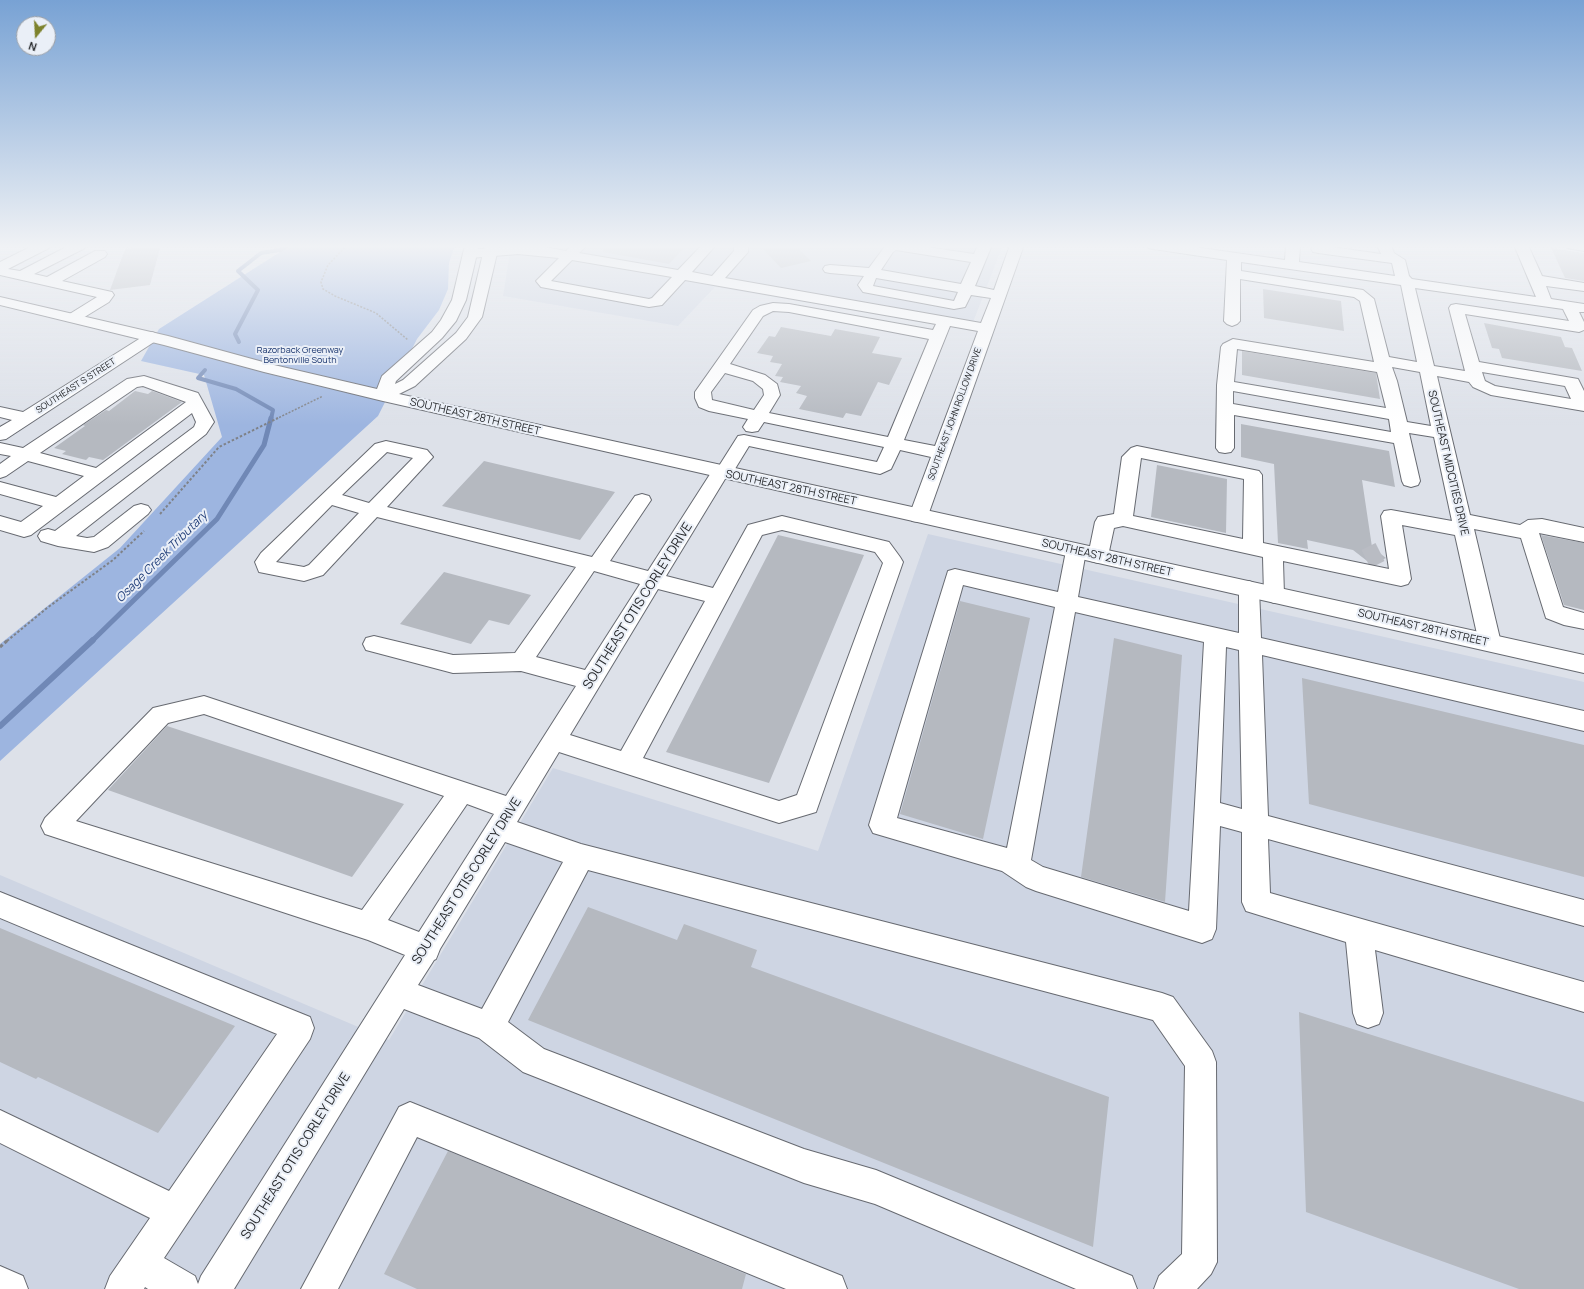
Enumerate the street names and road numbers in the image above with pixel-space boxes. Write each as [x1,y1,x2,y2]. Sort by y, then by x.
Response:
street label: SOUTHEAST JOHN ROLLOW DRIVE [926,346,984,482]
street label: SOUTHEAST S STREET [34,356,118,416]
street label: SOUTHEAST MIDCITIES DRIVE [1425,389,1471,537]
street label: SOUTHEAST 28TH STREET [409,396,541,438]
street label: SOUTHEAST 28TH STREET [724,468,858,508]
street label: SOUTHEAST OTIS CORLEY DRIVE [580,520,696,692]
street label: SOUTHEAST 28TH STREET [1041,537,1173,579]
street label: SOUTHEAST 28TH STREET [1357,607,1489,649]
street label: SOUTHEAST OTIS CORLEY DRIVE [409,795,525,967]
street label: SOUTHEAST OTIS CORLEY DRIVE [238,1070,354,1242]

